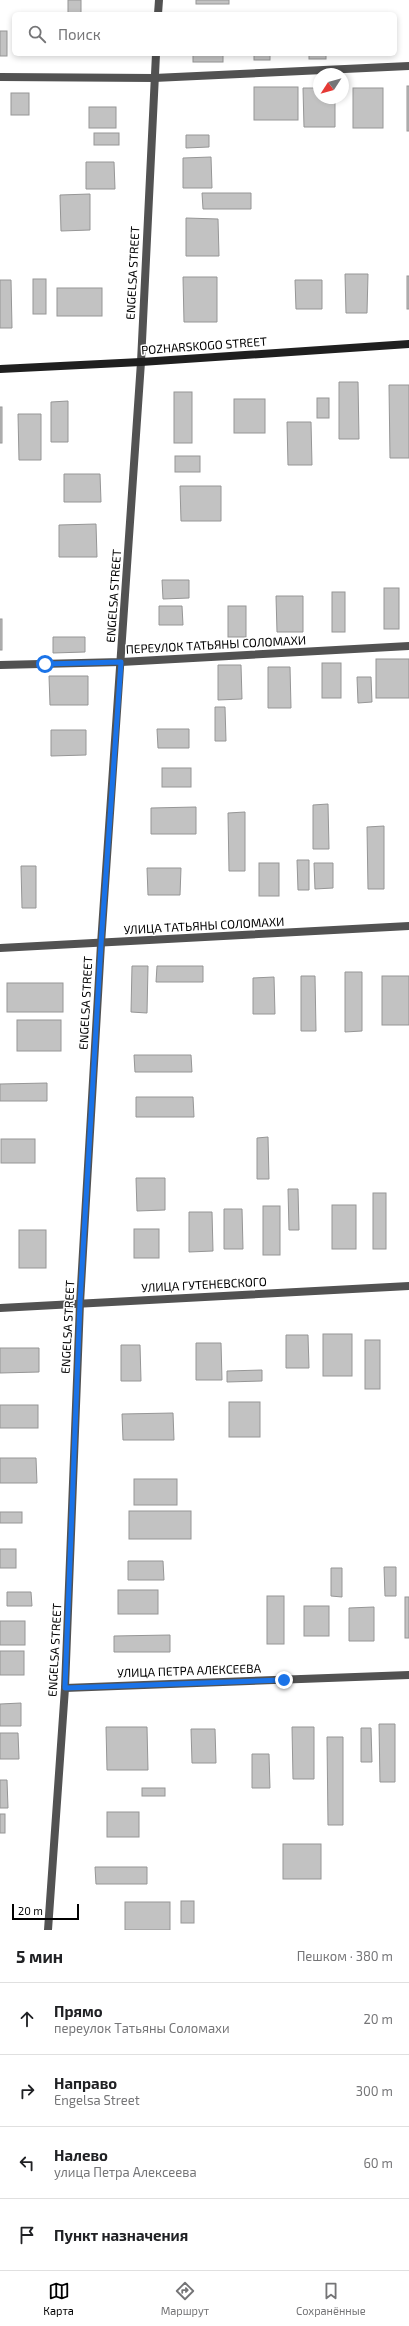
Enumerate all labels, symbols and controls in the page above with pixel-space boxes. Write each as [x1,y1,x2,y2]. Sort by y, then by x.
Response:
search box [12,12,397,56]
icon: search [26,23,48,45]
text: Поиск [58,25,101,43]
north arrow [313,68,349,104]
street label: ENGELSA STREET [123,226,141,320]
street label: POZHARSKOGO STREET [141,334,267,356]
street label: ENGELSA STREET [103,549,123,643]
street label: ПЕРЕУЛОК ТАТЬЯНЫ СОЛОМАХИ [125,632,306,656]
route start [36,655,54,673]
street label: УЛИЦА ТАТЬЯНЫ СОЛОМАХИ [123,914,285,936]
street label: ENGELSA STREET [76,956,94,1050]
street label: УЛИЦА ГУТЕНЕВСКОГО [141,1274,267,1294]
street label: ENGELSA STREET [58,1280,76,1374]
street label: ENGELSA STREET [45,1603,63,1697]
street label: УЛИЦА ПЕТРА АЛЕКСЕЕВА [117,1660,262,1680]
route end [275,1671,293,1689]
scale bar [12,1902,79,1921]
text: 20 m [18,1904,43,1917]
text: 5 мин [16,1946,63,1966]
text: Пешком · 380 m [297,1948,393,1964]
text: Прямо [54,2002,103,2020]
icon: ahead [16,2008,38,2030]
text: 20 m [364,2011,393,2027]
text: переулок Татьяны Соломахи [54,2020,230,2036]
text: Направо [54,2074,117,2092]
icon: right [16,2080,38,2102]
text: 300 m [356,2083,393,2099]
text: Engelsa Street [54,2092,140,2108]
text: Налево [54,2146,108,2164]
icon: left [16,2152,38,2174]
text: 60 m [363,2155,393,2171]
text: улица Петра Алексеева [54,2164,197,2180]
icon: arrive [16,2224,38,2246]
text: Пункт назначения [54,2226,188,2244]
tab: Карта [43,2280,74,2317]
tab: Маршрут [161,2280,209,2317]
tab: Сохранённые [296,2280,366,2317]

